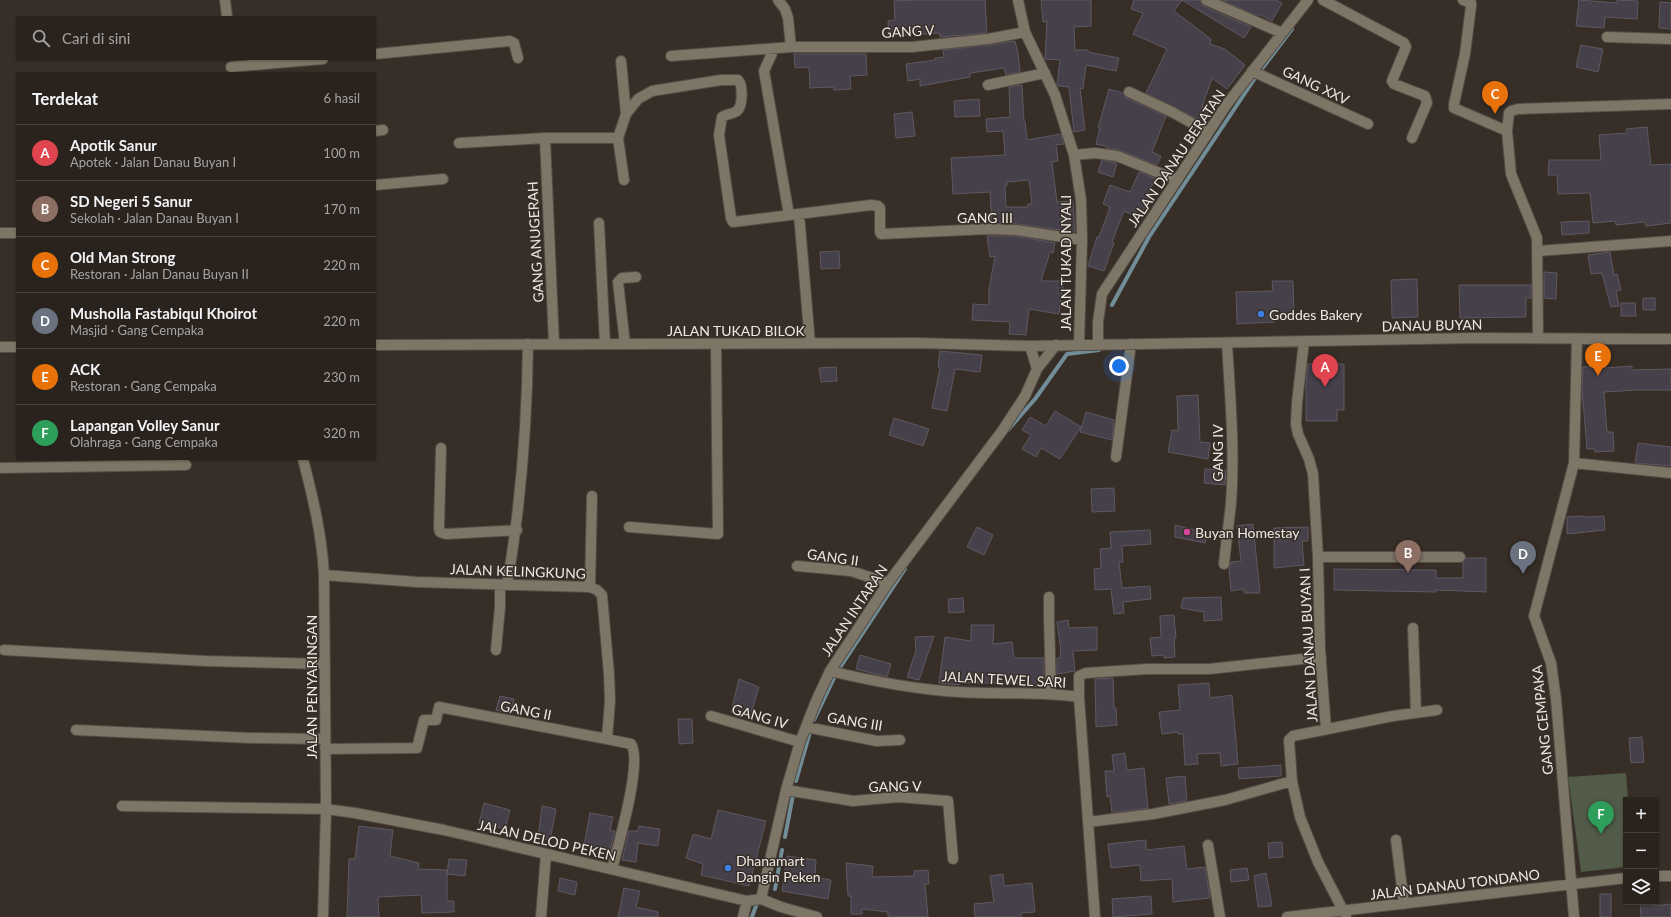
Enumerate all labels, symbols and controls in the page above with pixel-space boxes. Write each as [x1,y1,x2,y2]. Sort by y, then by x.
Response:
search box [16,16,376,60]
street label: GANG V [881,21,935,41]
icon: search [30,27,52,49]
text: Cari di sini [62,29,130,47]
street label: GANG XXV [1280,62,1353,108]
pin: C [1482,81,1508,114]
street label: JALAN DANAU BERATAN [1124,86,1228,230]
text: Terdekat [32,88,98,109]
text: 6 hasil [324,90,360,106]
text: Apotik Sanur [70,136,157,154]
text: A [40,145,50,161]
text: 100 m [323,145,360,161]
text: Apotek · Jalan Danau Buyan I [70,154,236,170]
street label: GANG ANUGERAH [523,181,547,303]
text: SD Negeri 5 Sanur [70,192,192,210]
street label: JALAN TUKAD NYALI [1057,195,1074,331]
text: B [41,201,49,217]
text: 170 m [323,201,360,217]
street label: GANG III [957,209,1013,226]
text: Sekolah · Jalan Danau Buyan I [70,210,239,226]
text: Old Man Strong [70,248,175,266]
text: C [41,257,49,273]
text: 220 m [323,257,360,273]
text: Restoran · Jalan Danau Buyan II [70,266,249,282]
text: Musholla Fastabiqul Khoirot [70,304,257,322]
place label: Goddes Bakery [1269,306,1363,323]
marker: Goddes Bakery [1256,309,1266,319]
text: D [40,313,50,329]
text: 220 m [323,313,360,329]
street label: DANAU BUYAN [1381,316,1483,334]
text: Masjid · Gang Cempaka [70,322,204,338]
street label: JALAN TUKAD BILOK [667,322,805,339]
pin: E [1585,343,1611,376]
pin: A [1312,354,1338,387]
your location [1109,356,1129,376]
text: ACK [70,360,100,378]
text: E [41,369,49,385]
text: 230 m [323,369,360,385]
text: Restoran · Gang Cempaka [70,378,217,394]
text: Lapangan Volley Sanur [70,416,220,434]
street label: GANG IV [1209,424,1226,482]
text: F [41,425,49,441]
text: 320 m [323,425,360,441]
text: Olahraga · Gang Cempaka [70,434,218,450]
place label: Buyan Homestay [1195,524,1300,541]
marker: Buyan Homestay [1182,527,1192,537]
pin: B [1395,540,1421,573]
pin: D [1510,541,1536,574]
street label: GANG II [806,545,860,569]
street label: JALAN KELINGKUNG [450,560,586,582]
street label: JALAN INTARAN [817,561,891,659]
street label: JALAN DANAU BUYAN I [1295,567,1321,723]
street label: JALAN PENYARINGAN [303,615,320,759]
street label: GANG CEMPAKA [1528,664,1556,776]
street label: JALAN TEWEL SARI [941,667,1067,691]
street label: GANG II [499,697,553,723]
street label: GANG IV [730,700,790,732]
street label: GANG III [826,708,884,734]
street label: GANG V [868,777,922,795]
map controls [1623,797,1659,905]
button: + [1623,797,1659,833]
pin: F [1588,801,1614,834]
street label: JALAN DELOD PEKEN [476,816,618,864]
button: − [1623,833,1659,869]
place label: Dhanamart Dangin Peken [736,852,821,885]
marker: Dhanamart Dangin Peken [723,863,733,873]
street label: JALAN DANAU TONDANO [1369,865,1541,903]
button: layers [1623,869,1659,905]

